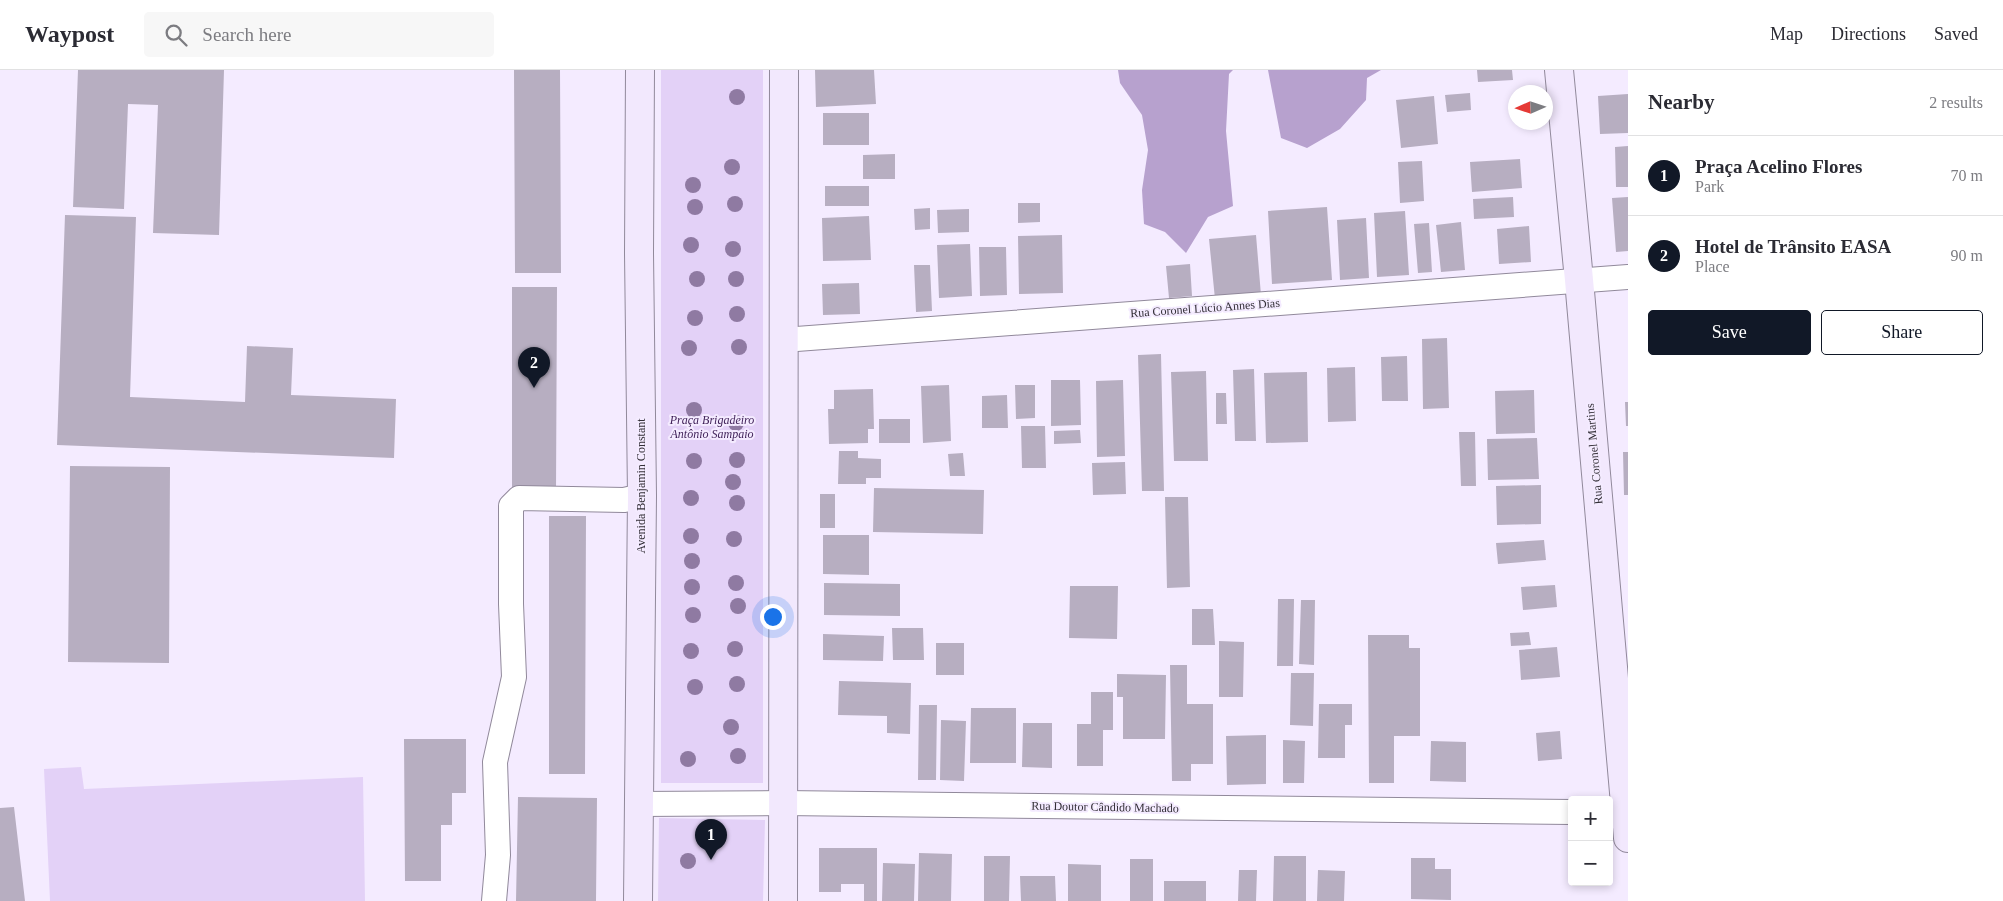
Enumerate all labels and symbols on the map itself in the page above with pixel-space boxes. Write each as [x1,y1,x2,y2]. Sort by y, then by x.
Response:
north arrow [1508,85,1553,130]
street label: Rua Coronel Lúcio Annes Dias [1130,296,1281,320]
pin: 2 [518,347,550,388]
street label: Rua Coronel Martins [1583,403,1605,505]
park label: Praça Brigadeiro Antônio Sampaio [669,413,754,441]
street label: Avenida Benjamin Constant [634,418,648,554]
your location [760,604,786,630]
street label: Rua Doutor Cândido Machado [1031,799,1179,815]
pin: 1 [695,819,727,860]

